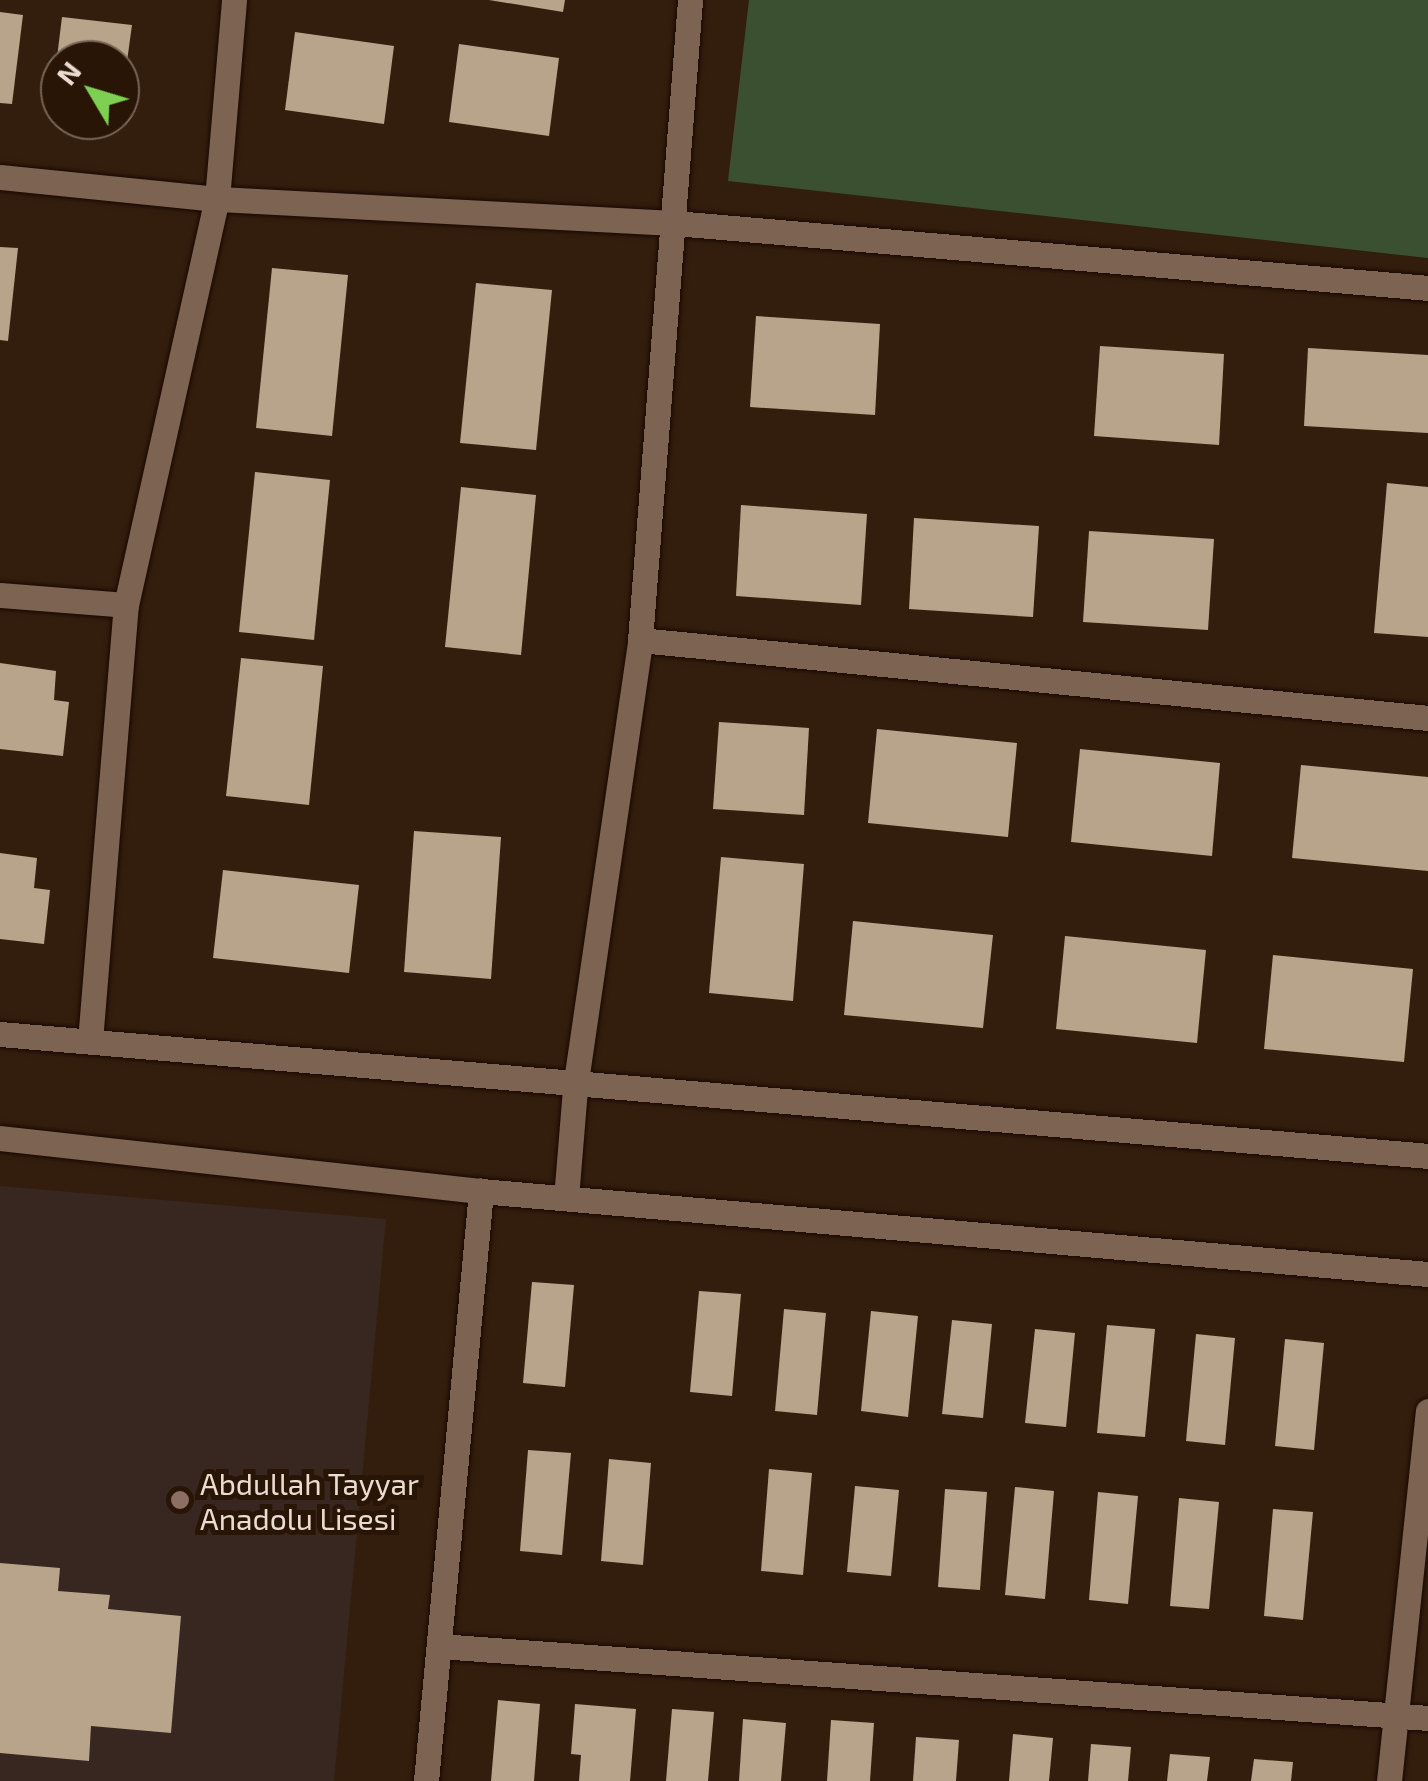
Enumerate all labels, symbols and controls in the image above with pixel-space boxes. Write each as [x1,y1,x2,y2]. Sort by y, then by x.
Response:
north arrow [40,40,140,140]
text: N [48,54,88,91]
place label: Abdullah Tayyar Anadolu Lisesi [200,1465,420,1536]
marker: Abdullah Tayyar Anadolu Lisesi [169,1489,191,1511]

